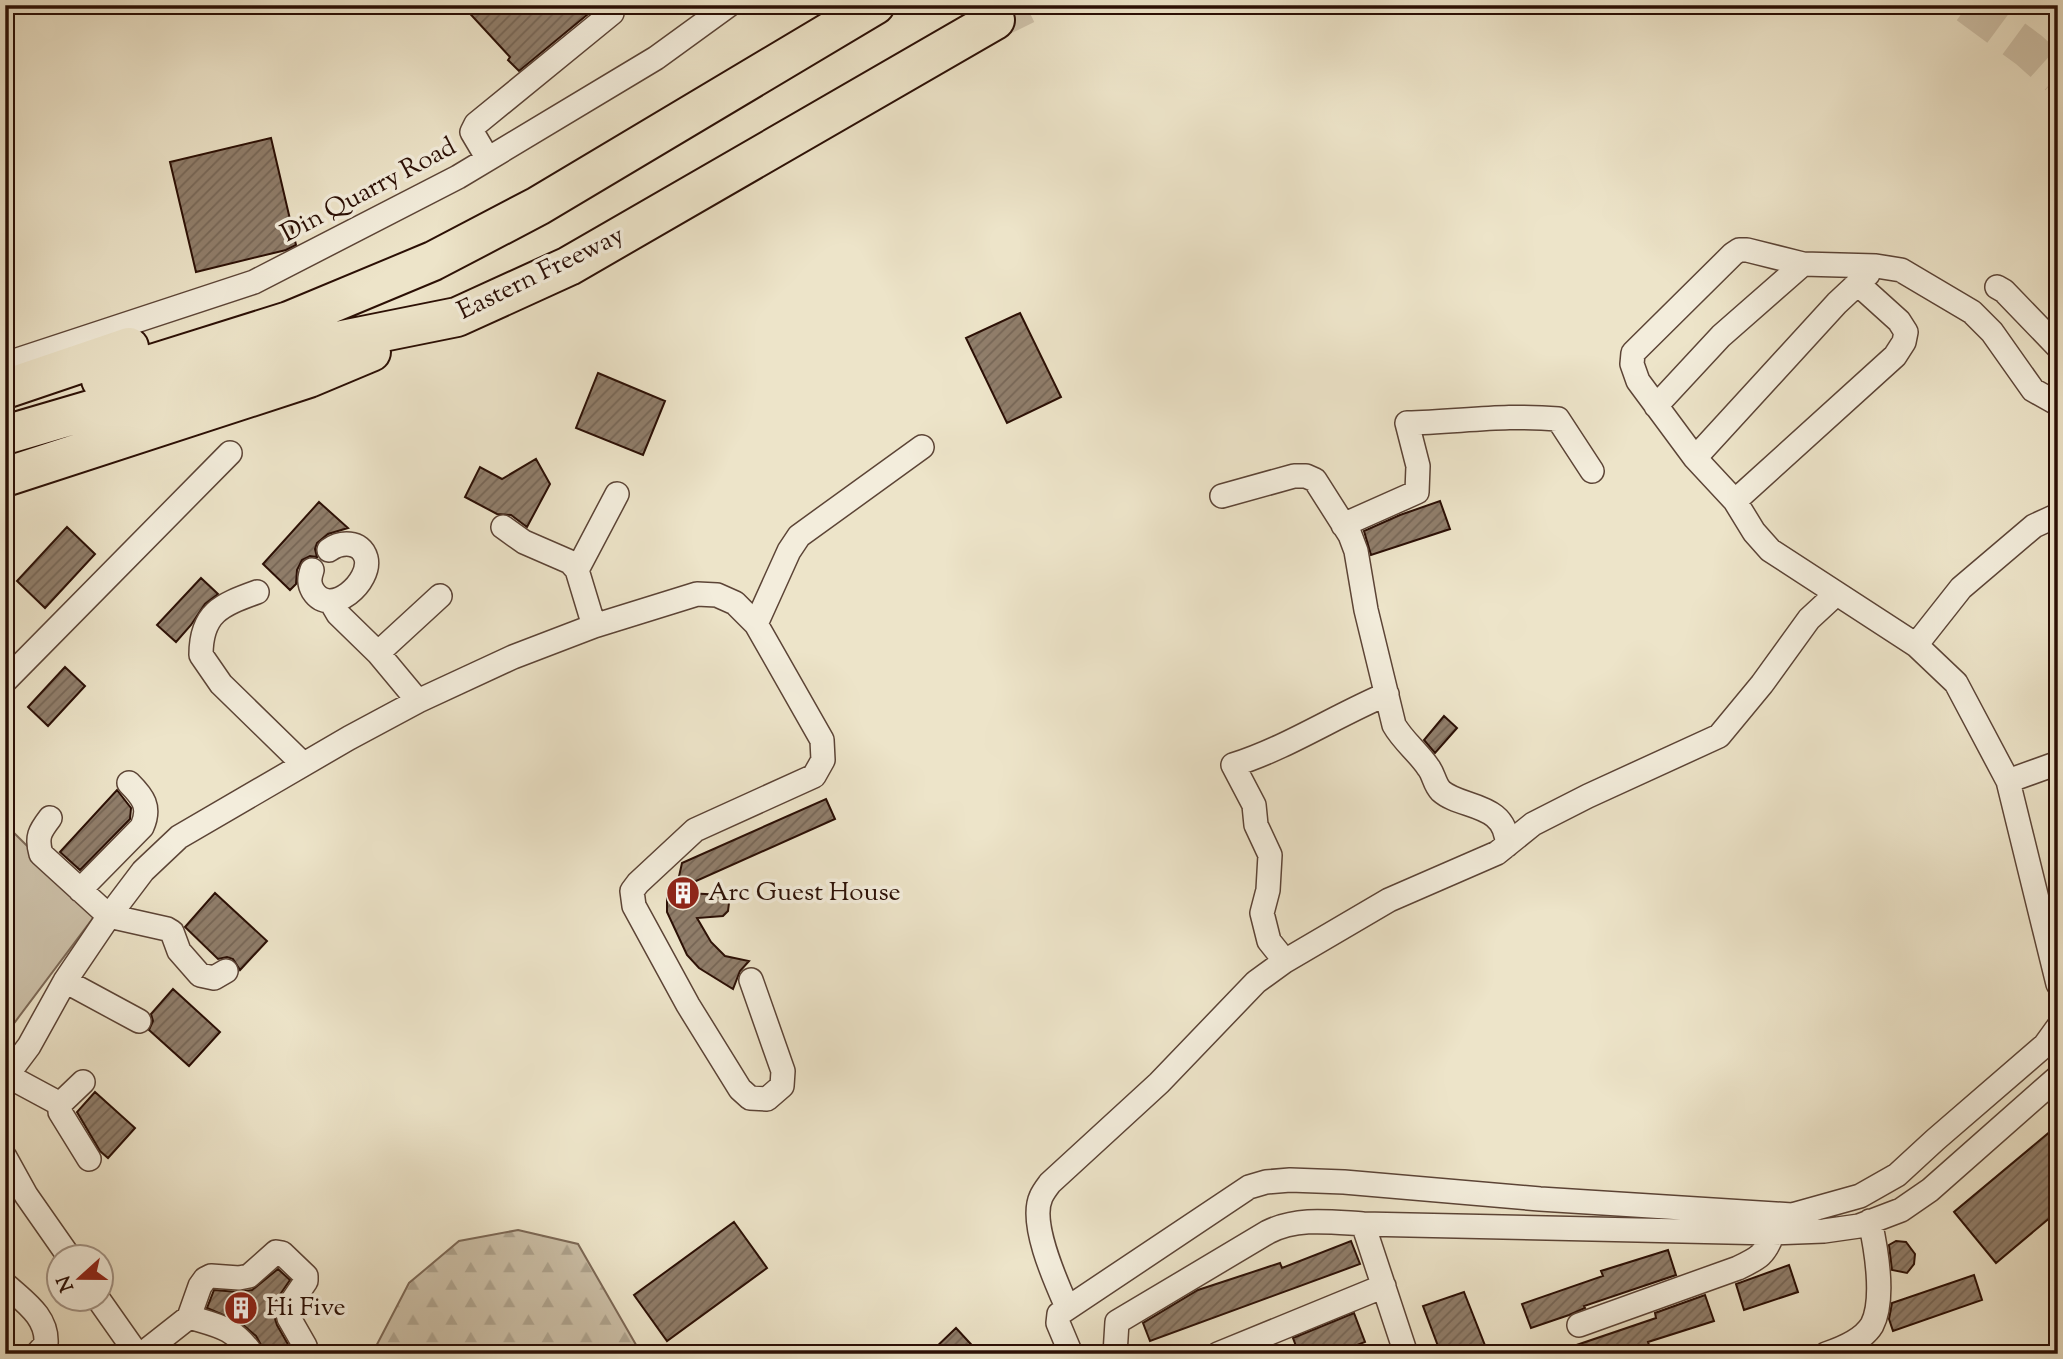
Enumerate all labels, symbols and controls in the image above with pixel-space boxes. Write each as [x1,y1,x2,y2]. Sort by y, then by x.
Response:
street label: Din Quarry Road [275,129,463,253]
street label: Eastern Freeway [451,218,631,330]
building icon: Arc Guest House [664,874,702,912]
place label: Arc Guest House [708,875,901,912]
north arrow [46,1244,116,1314]
text: N [51,1271,82,1295]
building icon: Hi Five [222,1289,260,1327]
place label: Hi Five [266,1290,346,1327]

